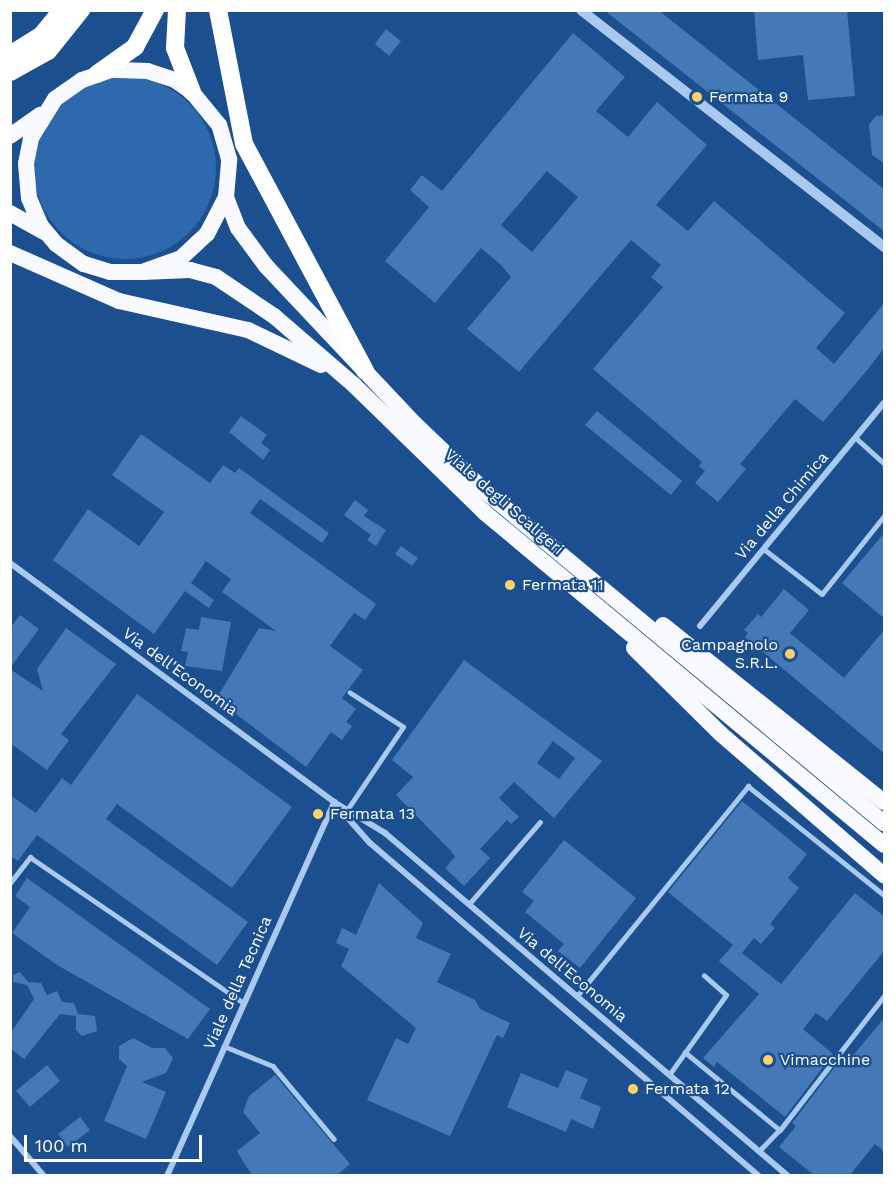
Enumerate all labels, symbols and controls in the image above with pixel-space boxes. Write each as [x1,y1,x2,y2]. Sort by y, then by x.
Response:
place label: Fermata 9 [709,87,789,107]
marker: Fermata 9 [690,90,704,104]
street label: Viale degli Scaligeri [440,445,568,559]
street label: Via della Chimica [731,448,833,564]
place label: Fermata 11 [522,575,604,595]
marker: Fermata 11 [503,578,517,592]
street label: Via dell'Economia [118,624,242,720]
place label: Campagnolo S.R.L. [681,635,778,673]
marker: Campagnolo S.R.L. [783,647,797,661]
place label: Fermata 13 [330,804,415,824]
marker: Fermata 13 [311,807,325,821]
street label: Viale della Tecnica [200,913,276,1053]
street label: Via dell'Economia [513,923,631,1027]
place label: Vimacchine [780,1050,870,1070]
marker: Vimacchine [761,1053,775,1067]
place label: Fermata 12 [645,1079,730,1099]
marker: Fermata 12 [626,1082,640,1096]
scale bar [27,1123,206,1161]
text: 100 m [35,1135,88,1156]

